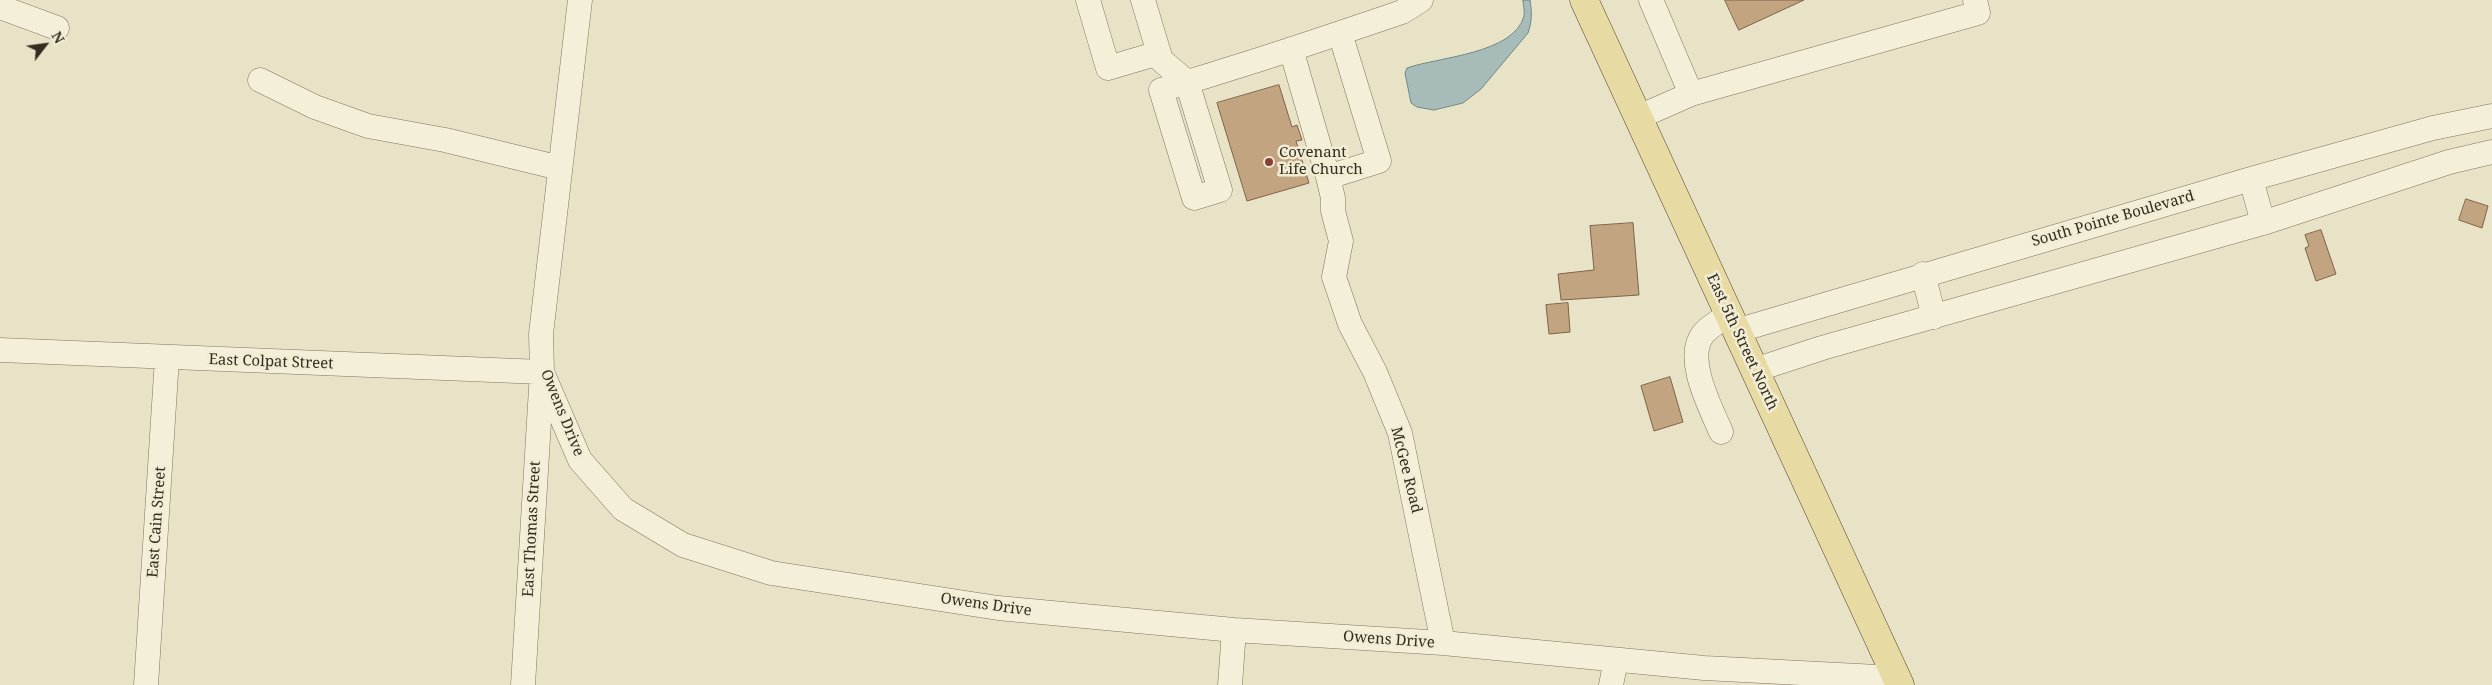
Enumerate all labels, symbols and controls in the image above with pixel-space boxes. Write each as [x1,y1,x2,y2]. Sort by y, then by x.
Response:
north arrow [20,20,70,70]
text: N [47,28,69,47]
place label: Covenant Life Church [1279,144,1363,179]
marker: Covenant Life Church [1263,156,1275,168]
street label: South Pointe Boulevard [2030,187,2196,251]
street label: East 5th Street North [1702,271,1782,413]
street label: East Colpat Street [208,351,334,373]
street label: Owens Drive [536,367,588,459]
street label: McGee Road [1387,425,1425,515]
street label: East Thomas Street [519,461,545,597]
street label: East Cain Street [144,466,170,578]
street label: Owens Drive [939,590,1033,620]
street label: Owens Drive [1343,628,1435,652]

